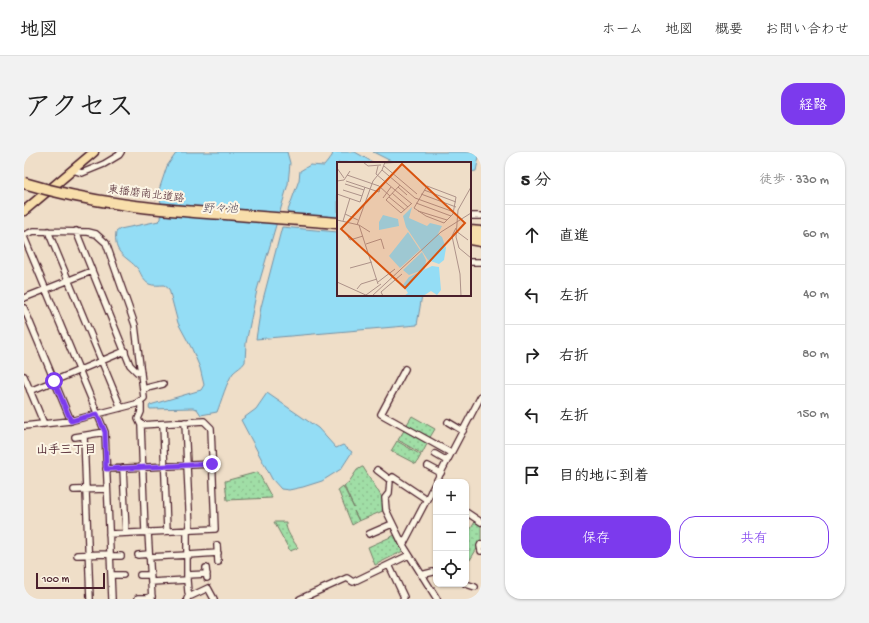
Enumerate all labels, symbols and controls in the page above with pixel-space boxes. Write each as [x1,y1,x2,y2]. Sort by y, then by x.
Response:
text: 地図 [20,20,58,43]
text: ホーム [602,22,643,39]
text: 地図 [665,22,693,39]
text: 概要 [715,22,743,39]
text: お問い合わせ [765,22,849,39]
button: 経路 [781,83,845,125]
text: アクセス [24,93,134,126]
inset map [337,162,471,296]
text: 5 分 [521,172,551,192]
text: 徒歩 · 330 m [760,173,829,188]
street label: 東播磨南北道路 [107,183,185,206]
water label: 野々池 [202,202,239,217]
icon: ahead [521,224,543,246]
text: 60 m [803,227,829,242]
text: 直進 [559,228,589,246]
icon: left [521,284,543,306]
text: 40 m [803,287,829,302]
text: 左折 [559,288,589,306]
icon: right [521,344,543,366]
text: 80 m [802,347,829,362]
text: 右折 [559,348,589,366]
route start [45,372,63,390]
icon: left [521,404,543,426]
text: 150 m [797,407,829,422]
text: 左折 [559,408,589,426]
district label: 山手三丁目 [36,443,96,458]
route end [203,455,221,473]
icon: arrive [521,464,543,486]
text: 目的地に到着 [559,468,649,486]
map controls [433,479,469,587]
button: + [433,479,469,515]
button: − [433,515,469,551]
button: 保存 [521,516,671,558]
button: 共有 [679,516,829,558]
button: locate [433,551,469,587]
scale bar [36,571,105,590]
text: 100 m [42,574,69,586]

